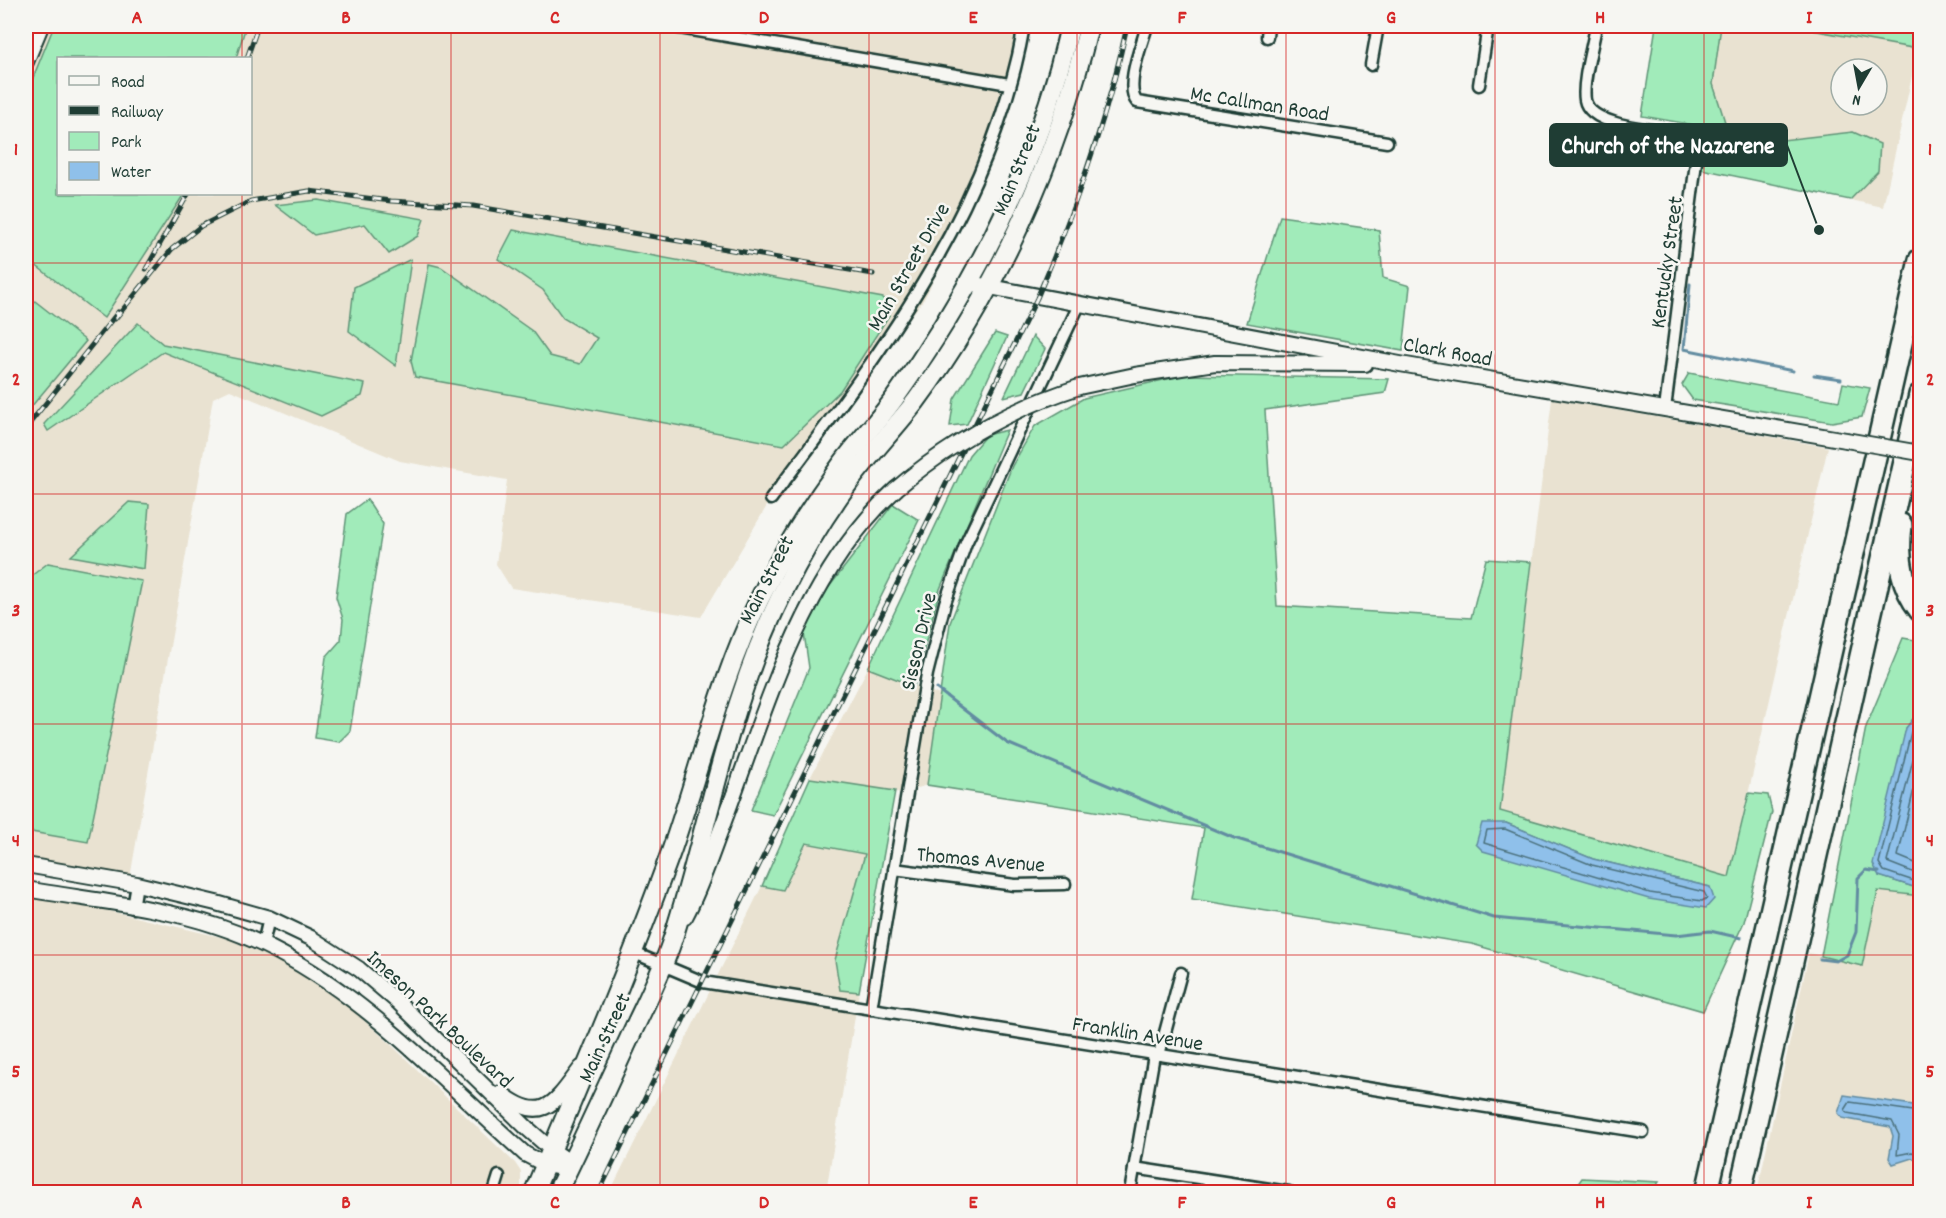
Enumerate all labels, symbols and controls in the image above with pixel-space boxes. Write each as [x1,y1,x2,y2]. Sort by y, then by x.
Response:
text: A [132,5,143,33]
text: B [341,5,351,33]
text: C [550,5,560,33]
text: D [759,5,770,33]
text: E [968,5,978,33]
text: F [1178,5,1188,33]
text: G [1386,5,1396,33]
text: H [1595,5,1605,33]
text: I [1806,5,1813,33]
legend [57,57,252,195]
north arrow [1829,57,1889,117]
text: Road [111,71,145,96]
street label: Mc Callman Road [1188,79,1331,132]
text: N [1851,87,1863,111]
text: Railway [111,101,164,126]
street label: Main Street [986,120,1051,221]
callout: Church of the Nazarene [1550,124,1787,166]
text: Park [111,131,142,156]
text: Church of the Nazarene [1561,131,1775,165]
text: 1 [14,137,18,165]
text: 1 [1928,137,1932,165]
text: Water [111,161,151,186]
street label: Kentucky Street [1644,195,1693,330]
street label: Main Street Drive [861,198,959,338]
street label: Clark Road [1400,330,1494,377]
text: 2 [12,367,20,395]
text: 2 [1926,367,1934,395]
street label: Main Street [733,531,804,630]
street label: Sisson Drive [894,590,947,694]
text: 3 [12,598,20,626]
text: 3 [1926,598,1934,626]
text: 4 [12,828,20,856]
text: 4 [1926,828,1934,856]
street label: Thomas Avenue [915,840,1046,883]
street label: Imeson Park Boulevard [358,944,519,1097]
street label: Main Street [572,988,640,1088]
street label: Franklin Avenue [1070,1010,1205,1061]
text: 5 [11,1059,21,1087]
text: 5 [1925,1059,1935,1087]
text: A [132,1190,143,1218]
text: B [341,1190,351,1218]
text: C [550,1190,560,1218]
text: D [759,1190,770,1218]
text: E [968,1190,978,1218]
text: F [1178,1190,1188,1218]
text: G [1386,1190,1396,1218]
text: H [1595,1190,1605,1218]
text: I [1806,1190,1813,1218]

